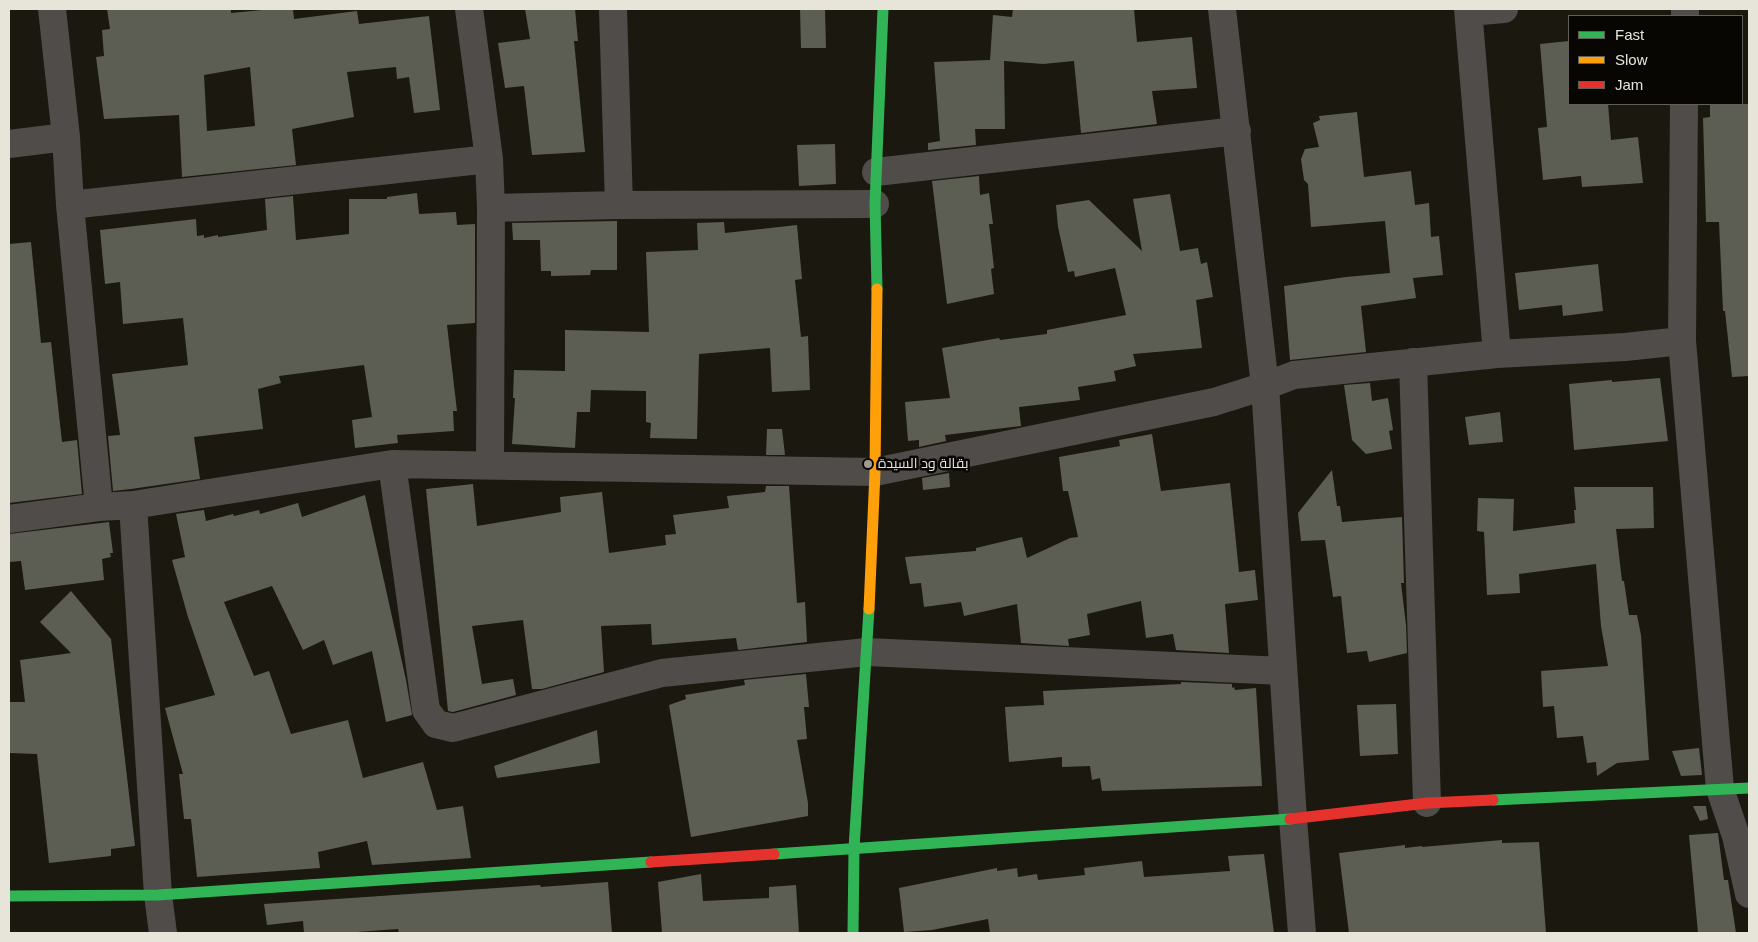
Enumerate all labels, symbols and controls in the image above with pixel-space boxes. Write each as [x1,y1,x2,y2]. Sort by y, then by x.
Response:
legend [1568,15,1743,105]
text: Fast [1615,26,1644,43]
text: Slow [1615,51,1648,68]
text: Jam [1615,76,1643,93]
place label: بقالة ود السيدة [878,456,968,472]
marker: بقالة ود السيدة [862,458,874,470]

